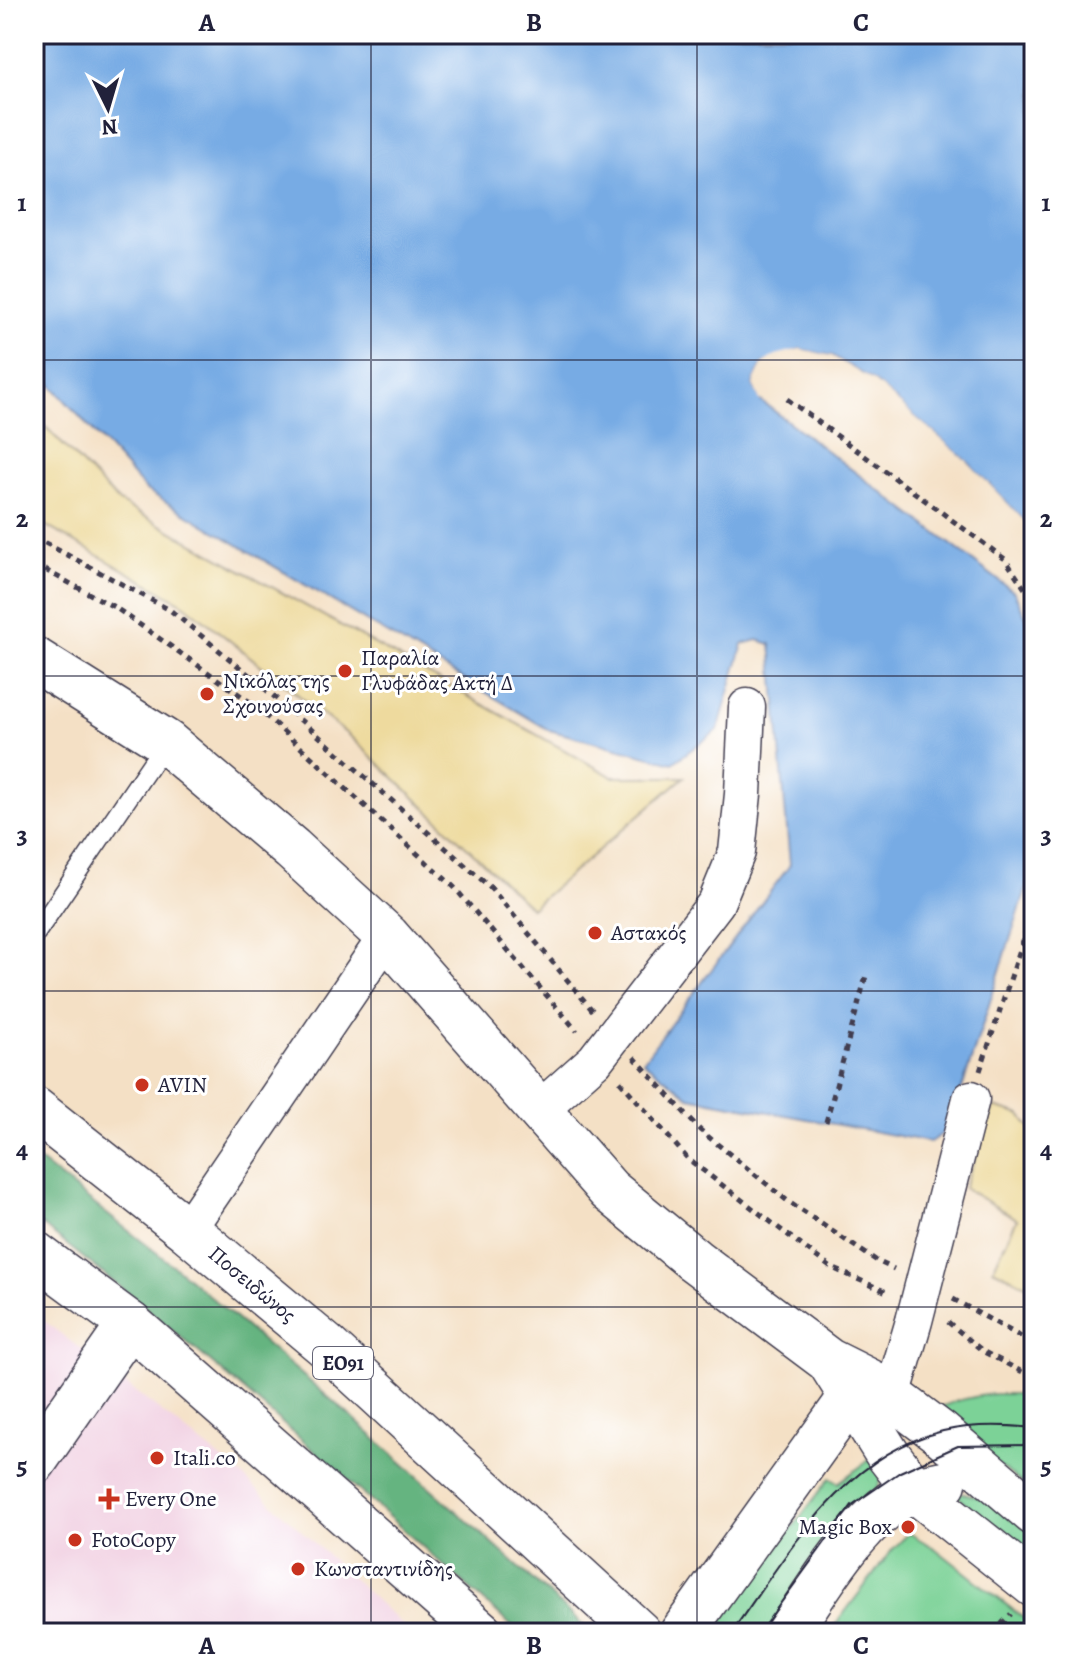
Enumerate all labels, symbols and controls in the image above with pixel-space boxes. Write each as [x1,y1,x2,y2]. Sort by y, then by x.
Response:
text: A [198,5,216,40]
text: B [526,5,542,40]
text: C [853,5,869,40]
north arrow [68,68,148,148]
text: N [100,111,119,143]
text: 1 [17,185,27,220]
text: 1 [1041,185,1051,220]
text: 2 [16,501,29,536]
text: 2 [1040,501,1053,536]
place label: Παραλία Γλυφάδας Ακτή Δ [361,643,513,698]
marker: Παραλία Γλυφάδας Ακτή Δ [336,662,354,680]
place label: Νικόλας της Σχοινούσας [223,666,330,721]
marker: Νικόλας της Σχοινούσας [198,685,216,703]
text: 3 [16,817,28,852]
text: 3 [1040,817,1052,852]
place label: Αστακός [610,918,687,948]
marker: Αστακός [586,924,604,942]
place label: AVIN [157,1070,207,1100]
marker: AVIN [133,1076,151,1094]
text: 4 [16,1132,28,1167]
text: 4 [1040,1132,1052,1167]
street label: Ποσειδώνος [202,1239,303,1330]
road number: ΕΟ91 [313,1347,373,1379]
place label: Itali.co [173,1443,236,1473]
text: 5 [16,1448,28,1483]
text: 5 [1040,1448,1052,1483]
marker: Itali.co [148,1449,166,1467]
place label: Every One [125,1484,217,1514]
marker: Every One [100,1490,118,1508]
place label: Magic Box [799,1512,893,1542]
marker: Magic Box [899,1518,917,1536]
place label: FotoCopy [91,1525,176,1555]
marker: FotoCopy [66,1531,84,1549]
place label: Κωνσταντινίδης [314,1554,453,1584]
marker: Κωνσταντινίδης [289,1560,307,1578]
text: A [198,1628,216,1663]
text: B [526,1628,542,1663]
text: C [853,1628,869,1663]

